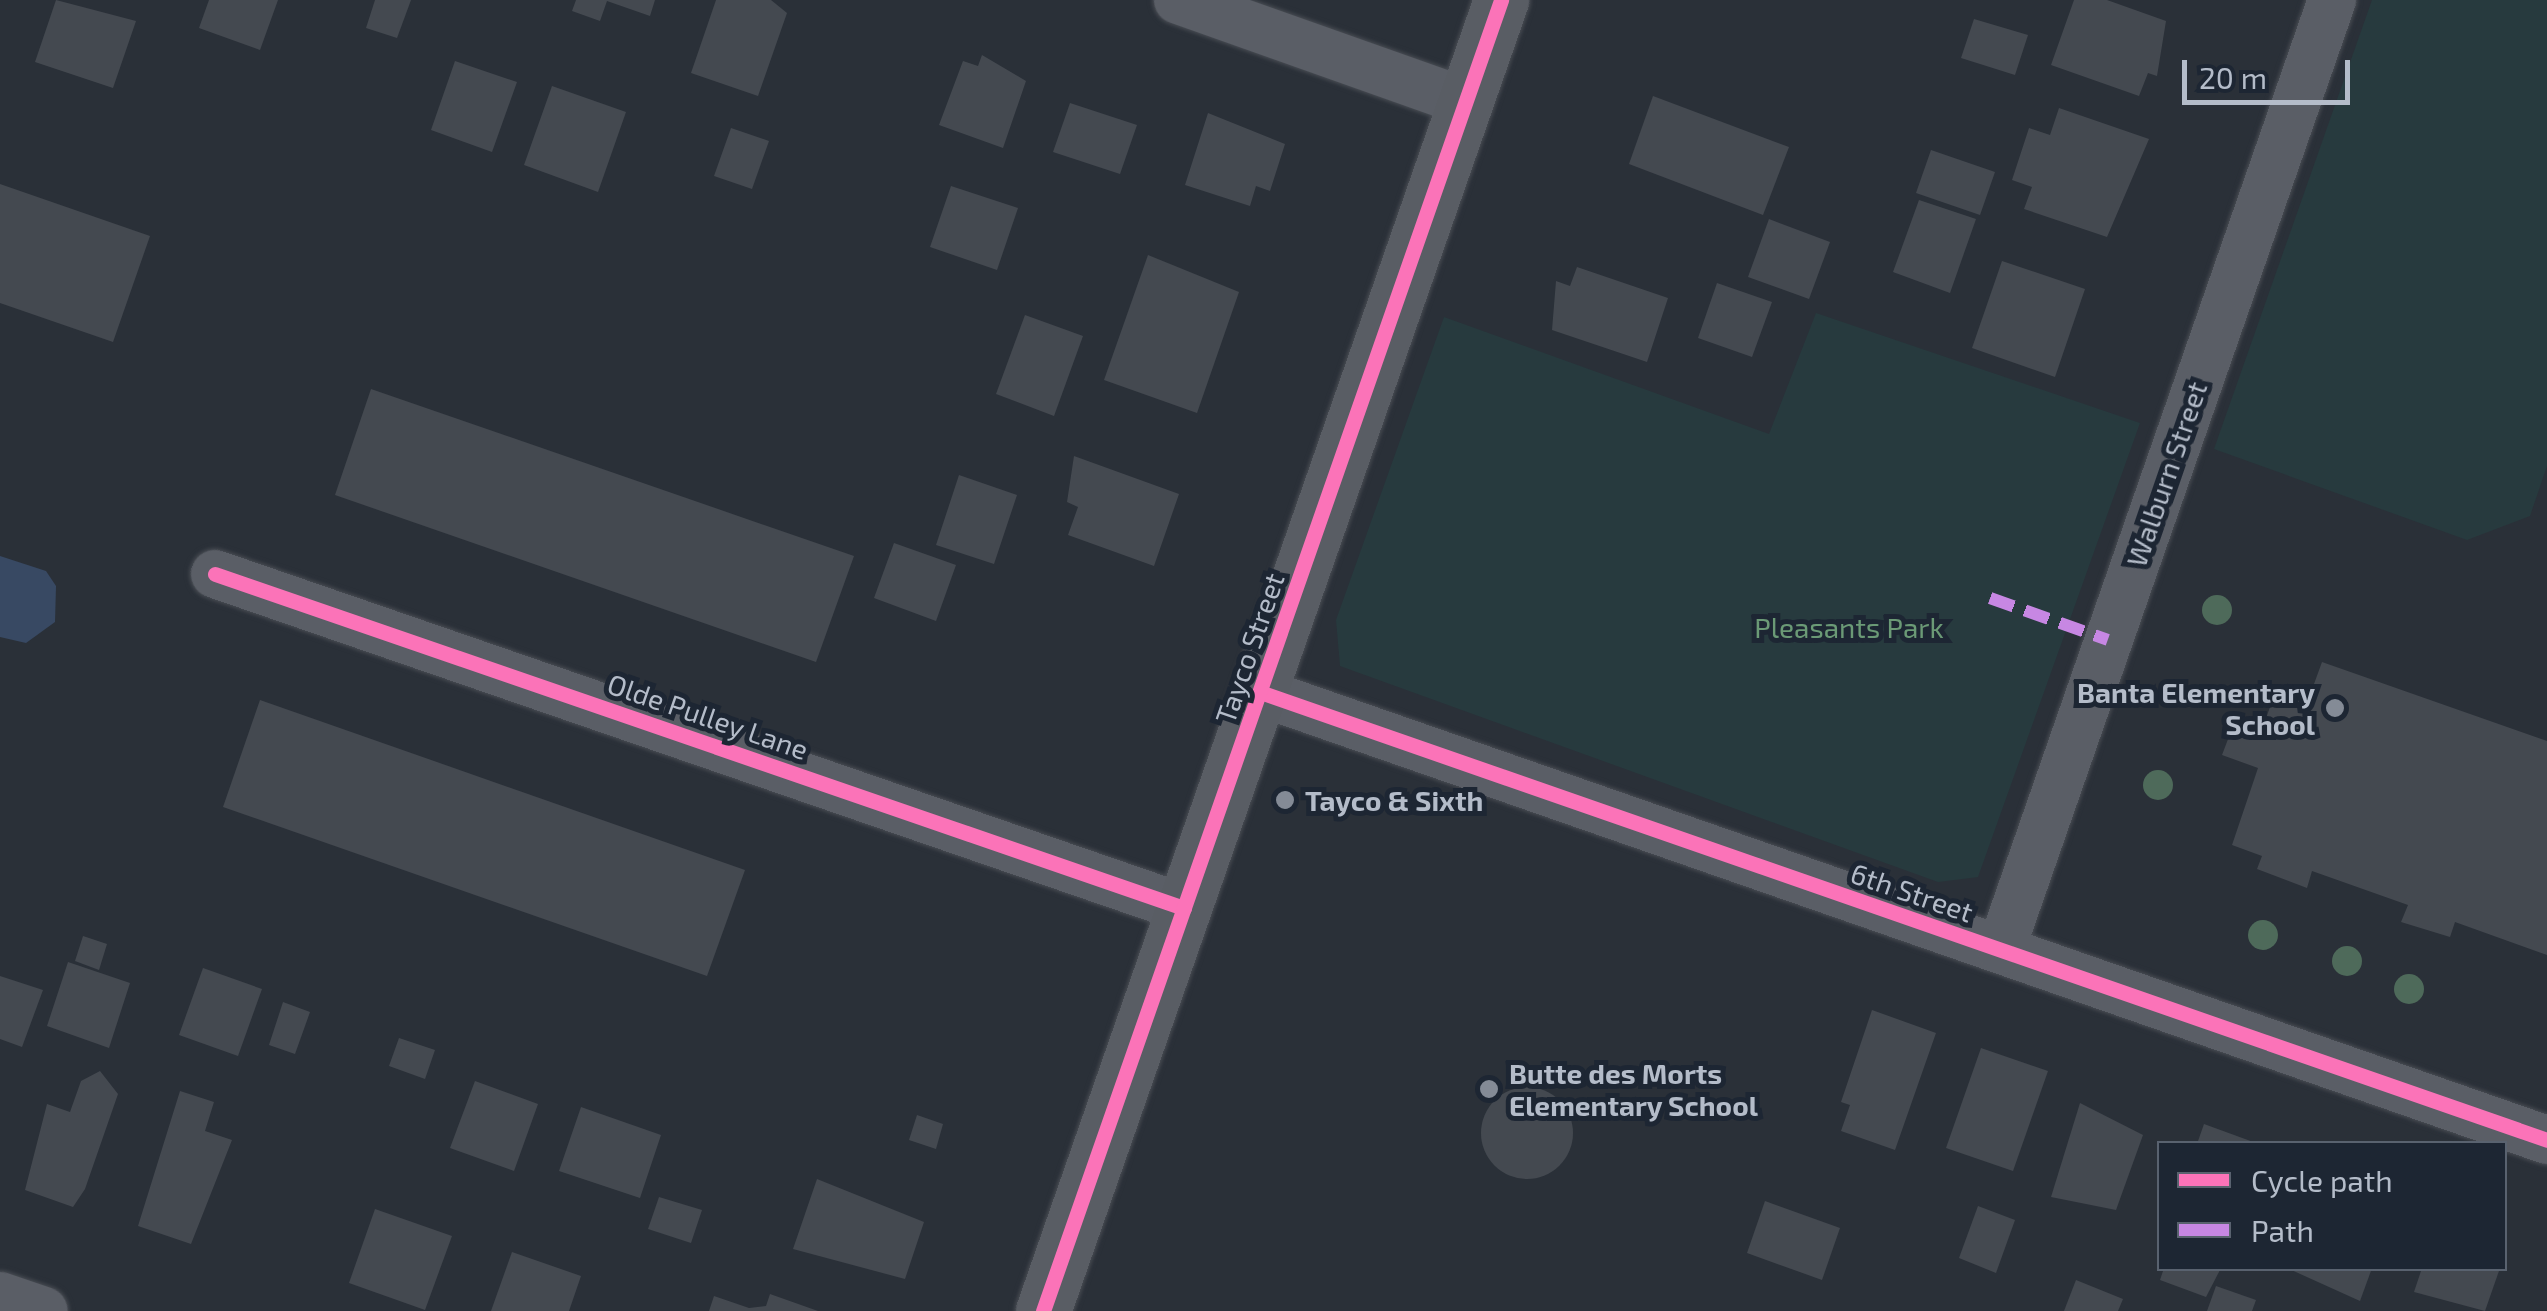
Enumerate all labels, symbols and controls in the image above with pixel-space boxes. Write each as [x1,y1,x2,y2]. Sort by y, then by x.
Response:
scale bar [2187,40,2354,102]
text: 20 m [2199,59,2267,95]
street label: Walburn Street [2119,377,2213,571]
street label: Tayco Street [1208,568,1290,728]
park label: Pleasants Park [1754,610,1944,644]
street label: Olde Pulley Lane [603,666,813,766]
place label: Banta Elementary School [2077,675,2315,741]
marker: Banta Elementary School [2324,697,2346,719]
place label: Tayco & Sixth [1305,783,1483,817]
marker: Tayco & Sixth [1274,789,1296,811]
street label: 6th Street [1846,855,1978,929]
place label: Butte des Morts Elementary School [1509,1056,1758,1122]
marker: Butte des Morts Elementary School [1478,1078,1500,1100]
legend [2157,1141,2507,1271]
text: Cycle path [2251,1162,2393,1198]
text: Path [2251,1212,2314,1248]

